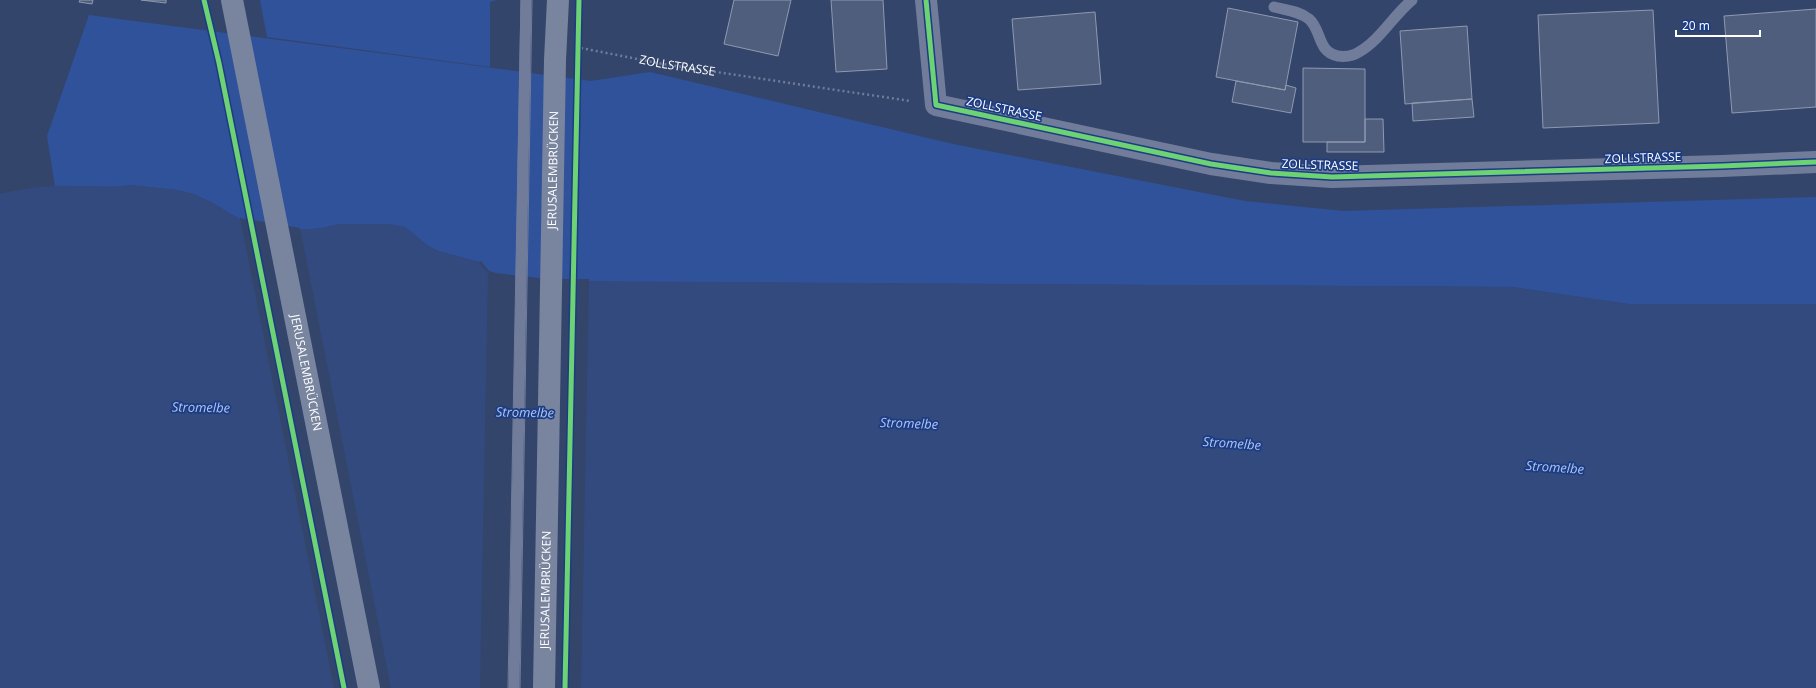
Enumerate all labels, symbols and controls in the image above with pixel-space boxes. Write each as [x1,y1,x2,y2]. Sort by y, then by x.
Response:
scale bar [1676,12,1760,38]
text: 20 m [1682,17,1710,34]
street label: ZOLLSTRASSE [638,51,717,80]
street label: ZOLLSTRASSE [965,92,1043,125]
street label: JERUSALEMBRÜCKEN [543,111,562,230]
street label: ZOLLSTRASSE [1604,148,1682,167]
street label: ZOLLSTRASSE [1281,155,1359,174]
street label: JERUSALEMBRÜCKEN [287,312,327,432]
water label: Stromelbe [172,397,231,417]
water label: Stromelbe [496,402,555,422]
water label: Stromelbe [880,413,939,433]
water label: Stromelbe [1202,432,1262,454]
water label: Stromelbe [1525,456,1585,478]
street label: JERUSALEMBRÜCKEN [536,531,555,650]

